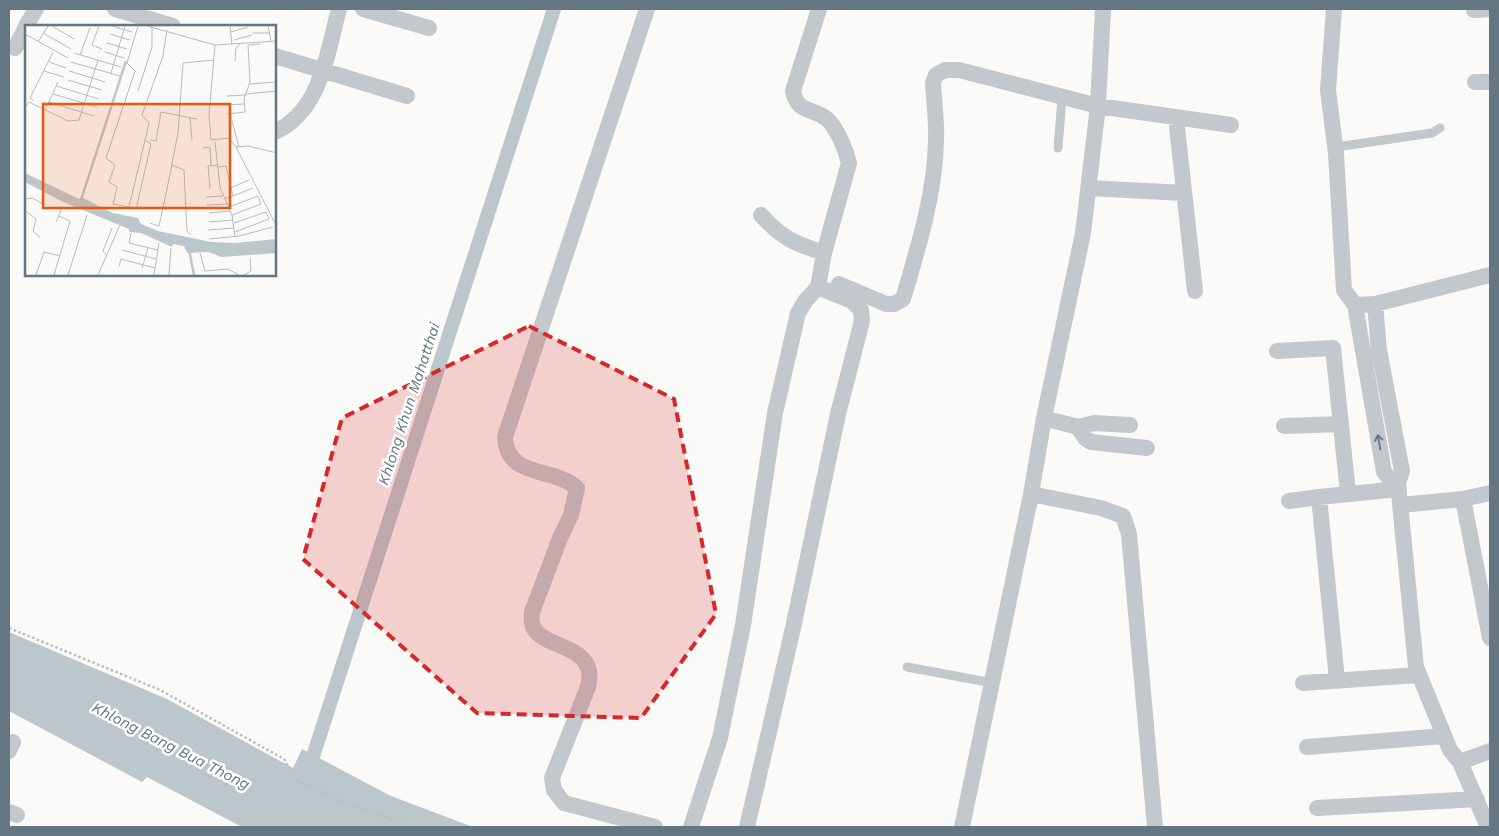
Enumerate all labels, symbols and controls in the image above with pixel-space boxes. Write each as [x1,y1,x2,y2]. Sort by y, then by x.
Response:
inset map [25,25,276,276]
water label: Khlong Khun Mahatthai [374,320,444,487]
one-way arrow [1374,435,1384,451]
water label: Khlong Bang Bua Thong [89,698,253,794]

